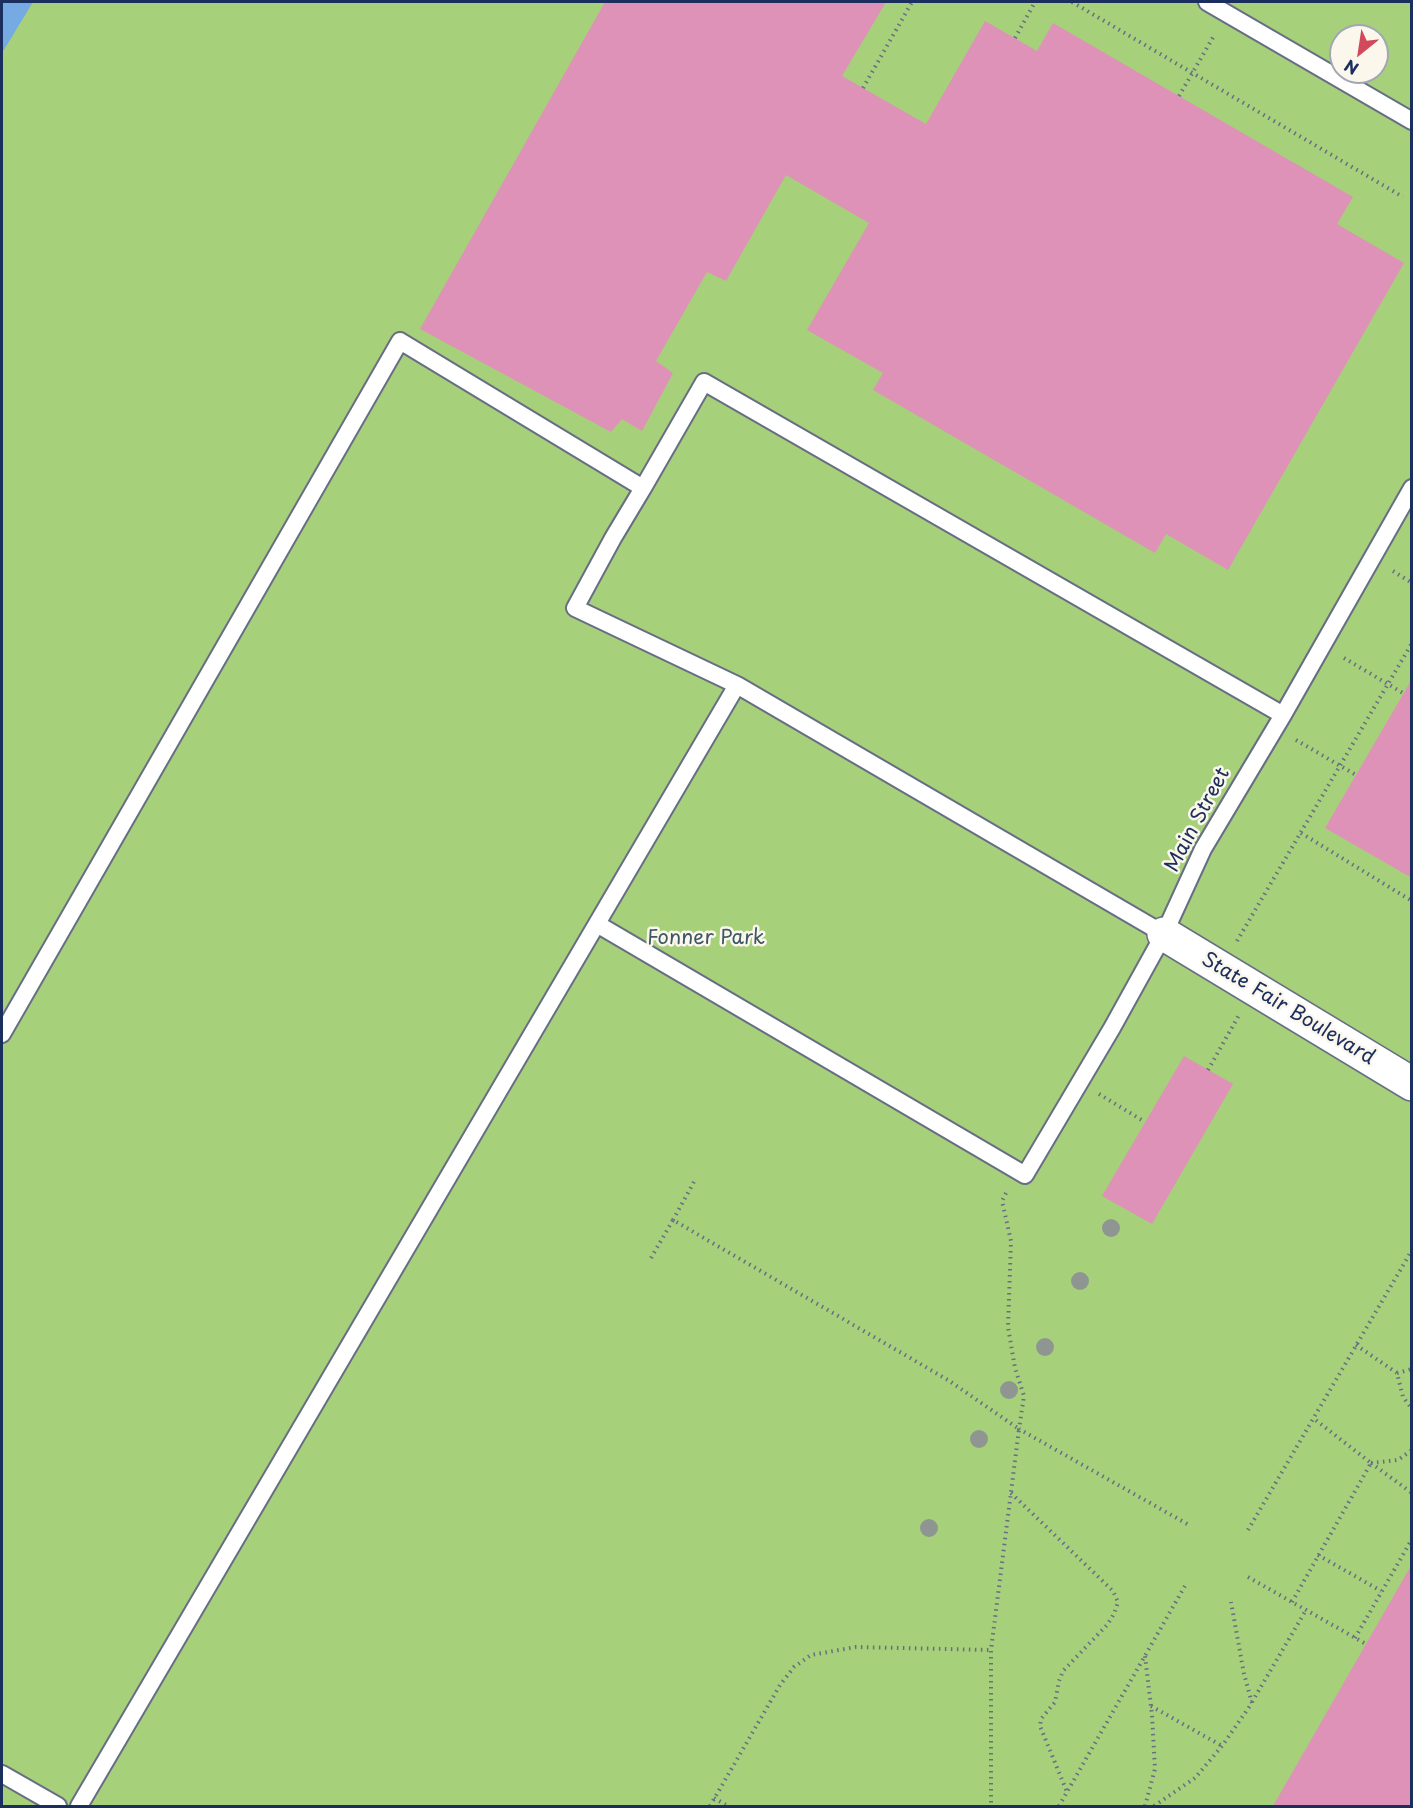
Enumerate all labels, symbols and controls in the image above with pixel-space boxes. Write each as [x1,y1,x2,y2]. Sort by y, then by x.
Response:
north arrow [1329,24,1389,84]
text: N [1340,54,1362,81]
street label: Main Street [1161,764,1235,876]
park label: Fonner Park [647,926,765,950]
street label: State Fair Boulevard [1197,948,1379,1070]

